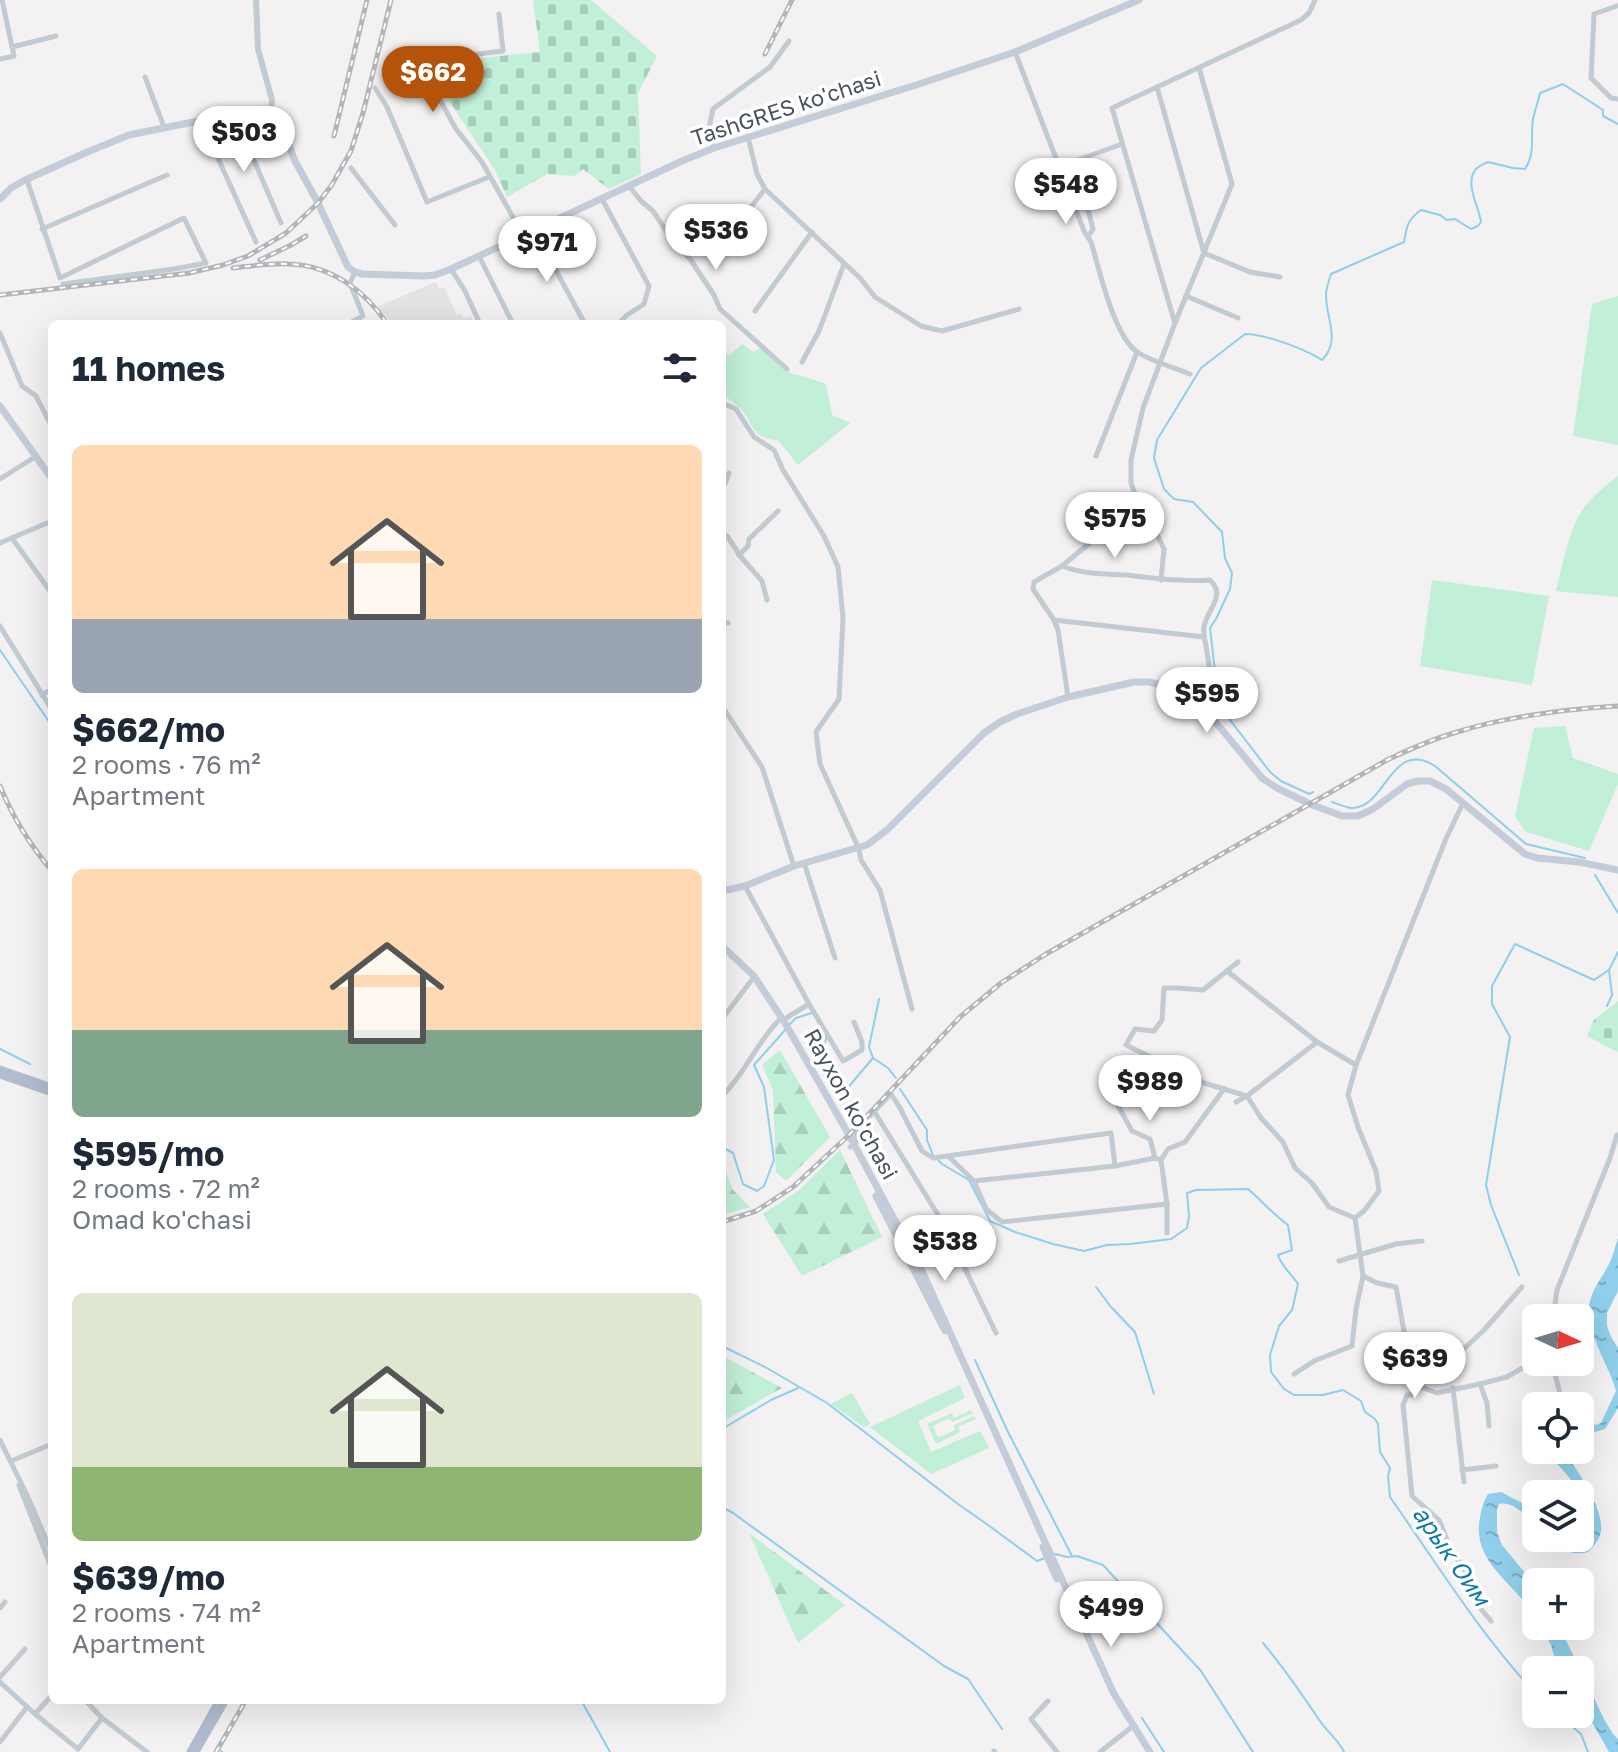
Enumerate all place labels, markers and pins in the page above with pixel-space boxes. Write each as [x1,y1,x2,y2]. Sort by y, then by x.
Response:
pin: $662 [386,46,480,114]
pin: $503 [197,106,291,174]
pin: $548 [1019,158,1113,226]
pin: $536 [669,204,763,272]
pin: $971 [500,216,594,284]
pin: $575 [1068,492,1162,560]
pin: $595 [1160,667,1254,735]
pin: $989 [1103,1055,1197,1123]
pin: $538 [898,1215,992,1283]
pin: $639 [1368,1332,1462,1400]
pin: $499 [1064,1581,1158,1649]

